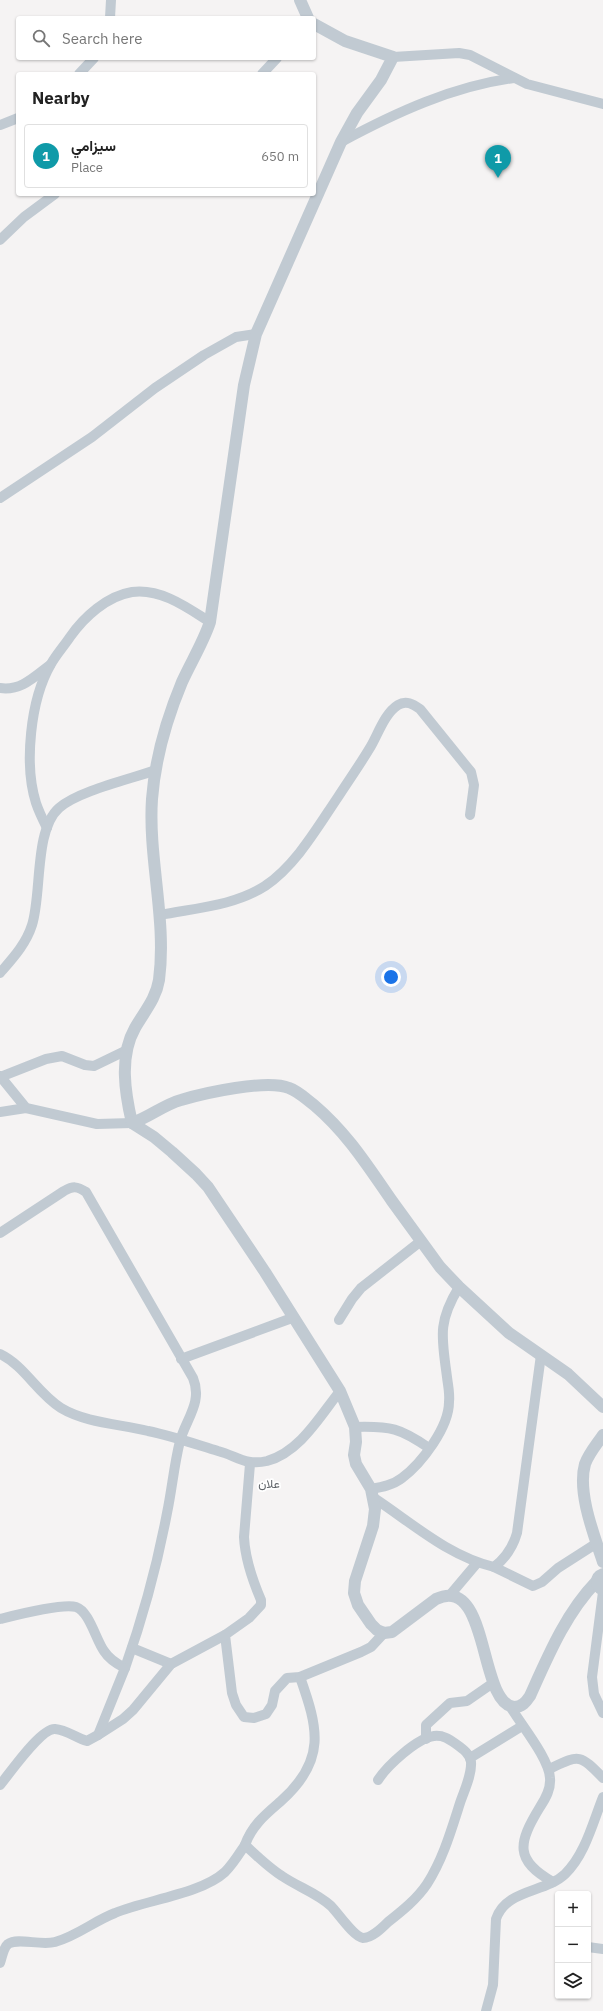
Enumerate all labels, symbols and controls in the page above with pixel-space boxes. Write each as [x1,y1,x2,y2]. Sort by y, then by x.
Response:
search box [16,16,316,60]
icon: search [30,27,52,49]
text: Search here [62,29,142,48]
text: Nearby [32,87,90,109]
text: سيزامي [71,136,116,155]
pin: 1 [485,145,511,178]
text: 1 [42,148,50,165]
text: 650 m [261,148,299,165]
text: Place [71,159,103,176]
your location [381,967,401,987]
district label: علان [258,1476,280,1491]
map controls [555,1891,591,1999]
button: + [555,1891,591,1927]
button: − [555,1927,591,1963]
button: layers [555,1963,591,1999]

